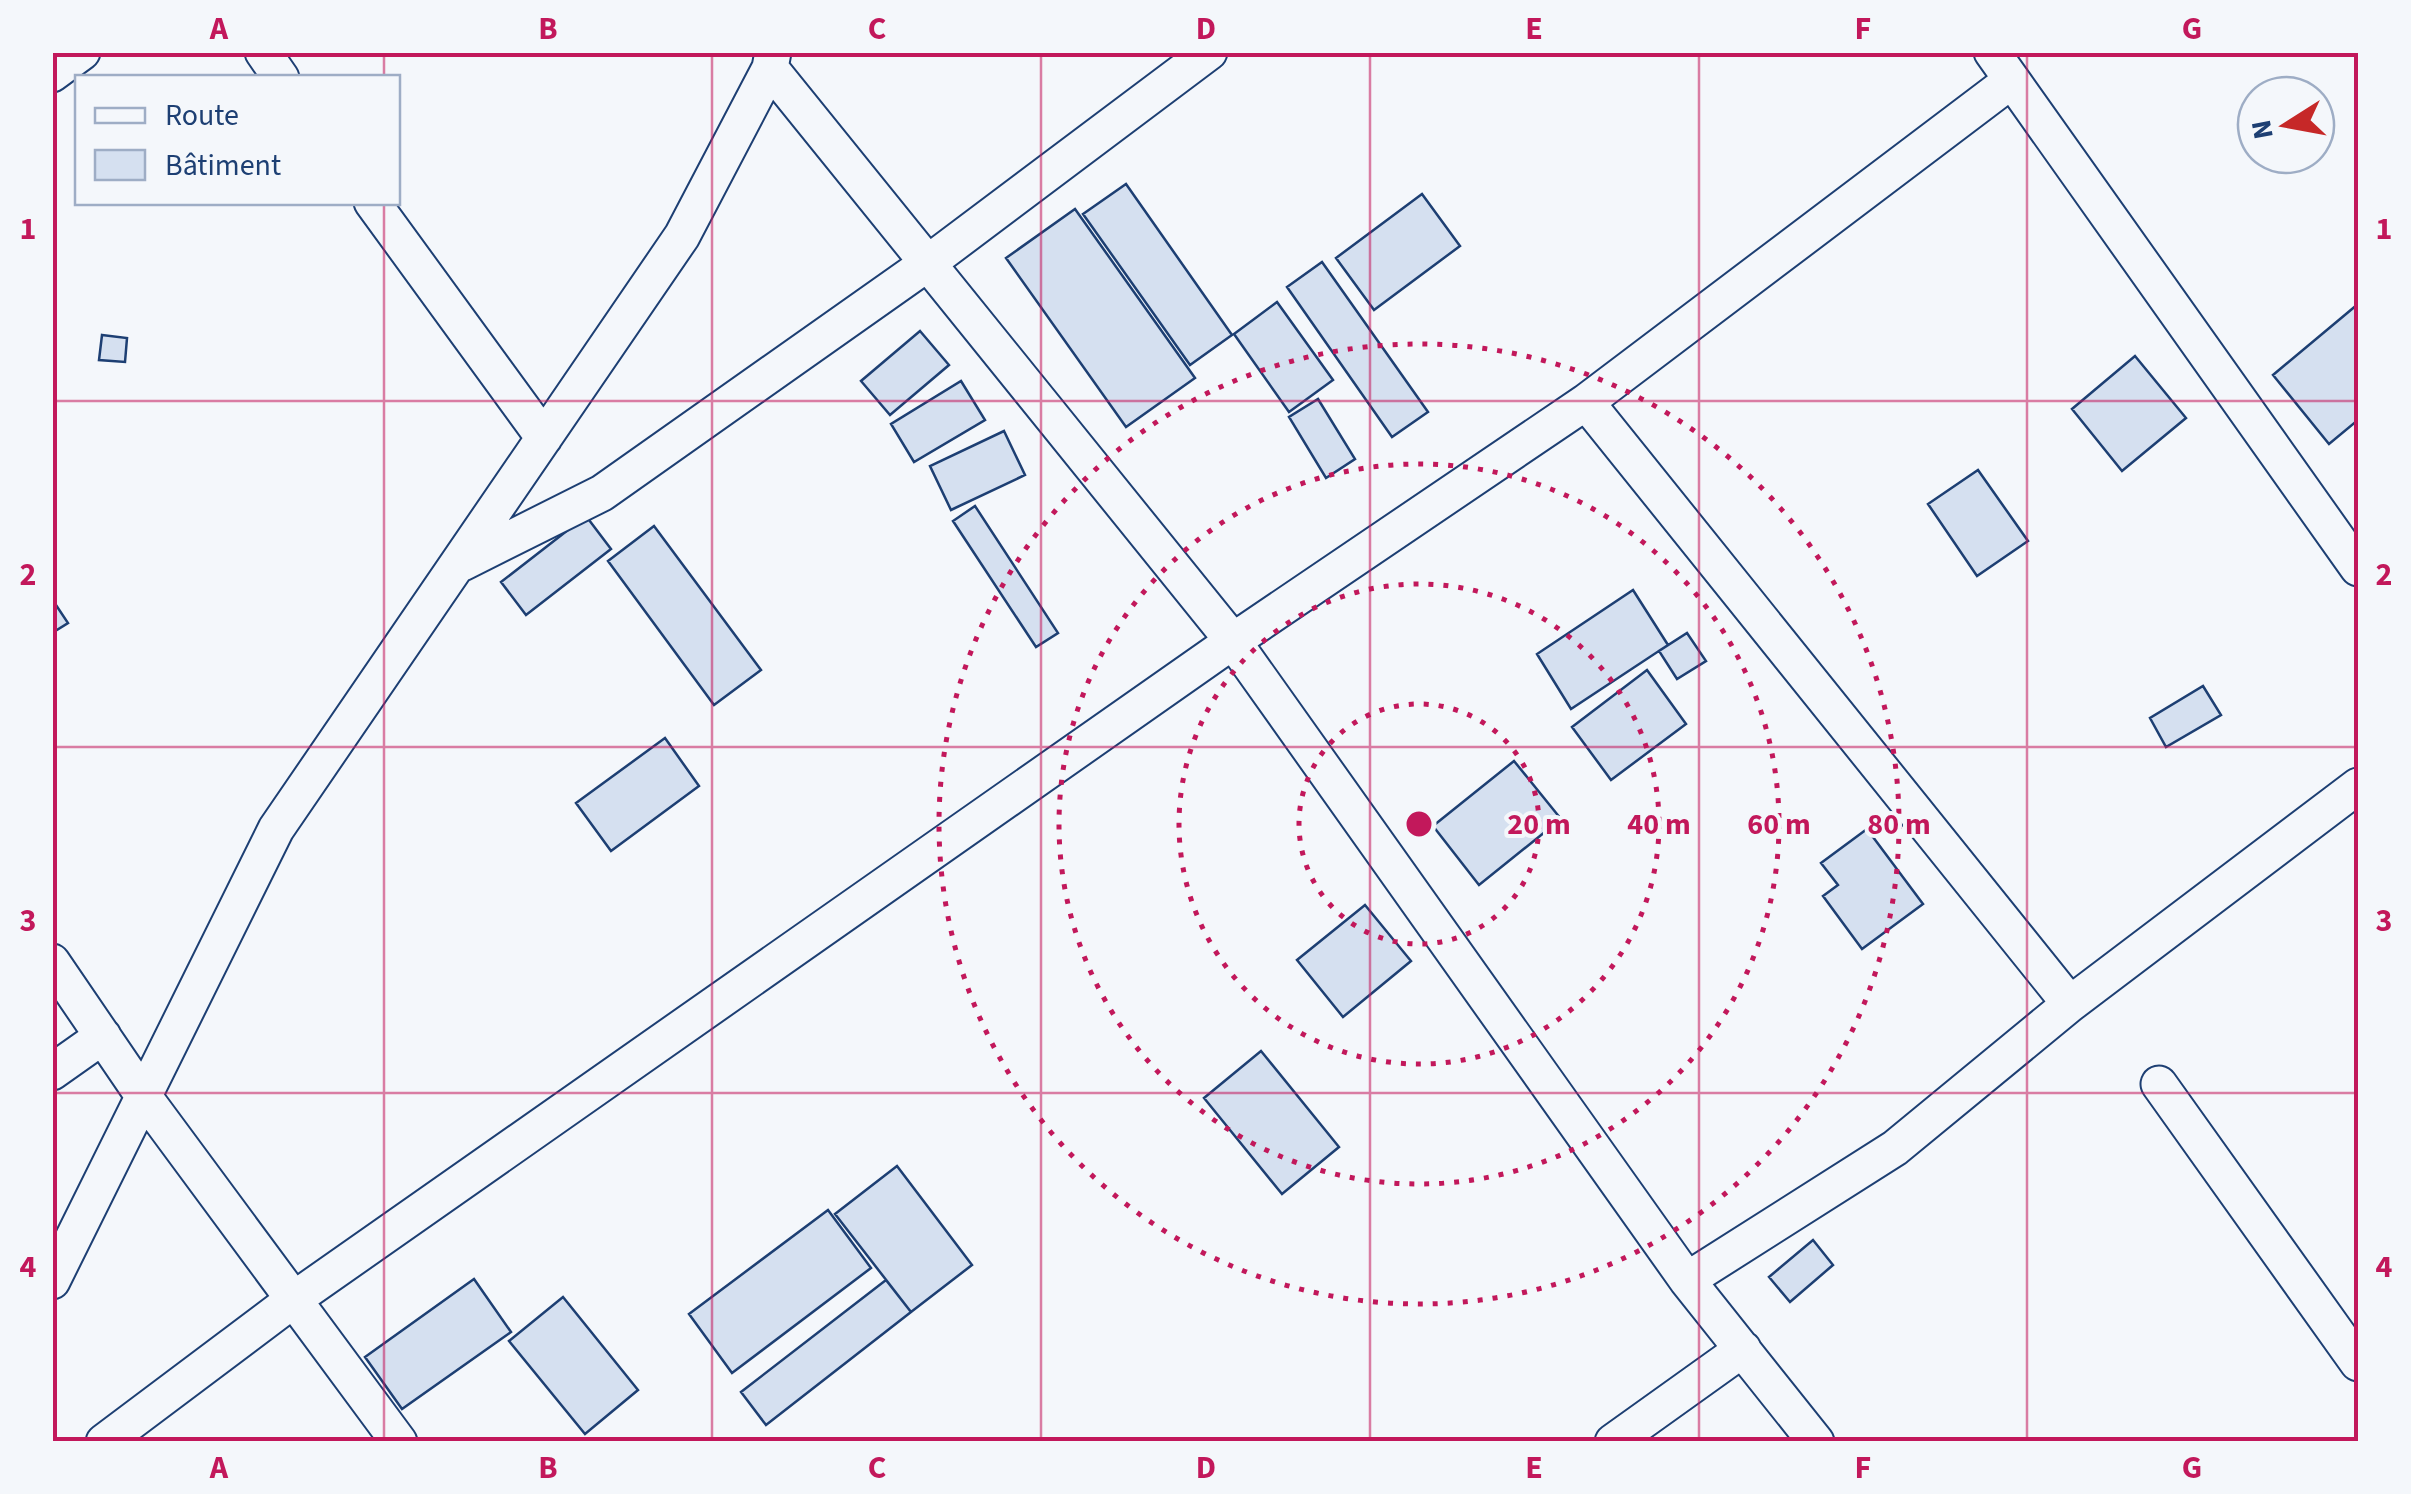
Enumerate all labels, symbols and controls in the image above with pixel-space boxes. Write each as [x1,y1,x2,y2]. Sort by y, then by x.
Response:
text: A [209,6,229,52]
text: B [538,6,558,52]
text: C [868,6,886,52]
text: D [1196,6,1216,52]
text: E [1525,6,1543,52]
text: F [1855,6,1871,52]
text: G [2182,6,2202,52]
legend [75,75,400,205]
north arrow [2236,75,2336,175]
text: Route [165,94,239,137]
text: N [2241,117,2284,143]
text: Bâtiment [165,144,281,187]
text: 1 [20,206,36,252]
text: 1 [2376,206,2392,252]
text: 2 [20,552,36,598]
text: 2 [2376,552,2392,598]
text: 20 m [1507,803,1571,846]
text: 40 m [1627,803,1691,846]
text: 60 m [1747,803,1811,846]
text: 80 m [1867,803,1931,846]
centre of rings [1401,806,1437,842]
text: 3 [20,898,36,944]
text: 3 [2376,898,2392,944]
text: 4 [20,1244,37,1290]
text: 4 [2376,1244,2393,1290]
text: A [209,1445,229,1491]
text: B [538,1445,558,1491]
text: C [868,1445,886,1491]
text: D [1196,1445,1216,1491]
text: E [1525,1445,1543,1491]
text: F [1855,1445,1871,1491]
text: G [2182,1445,2202,1491]

